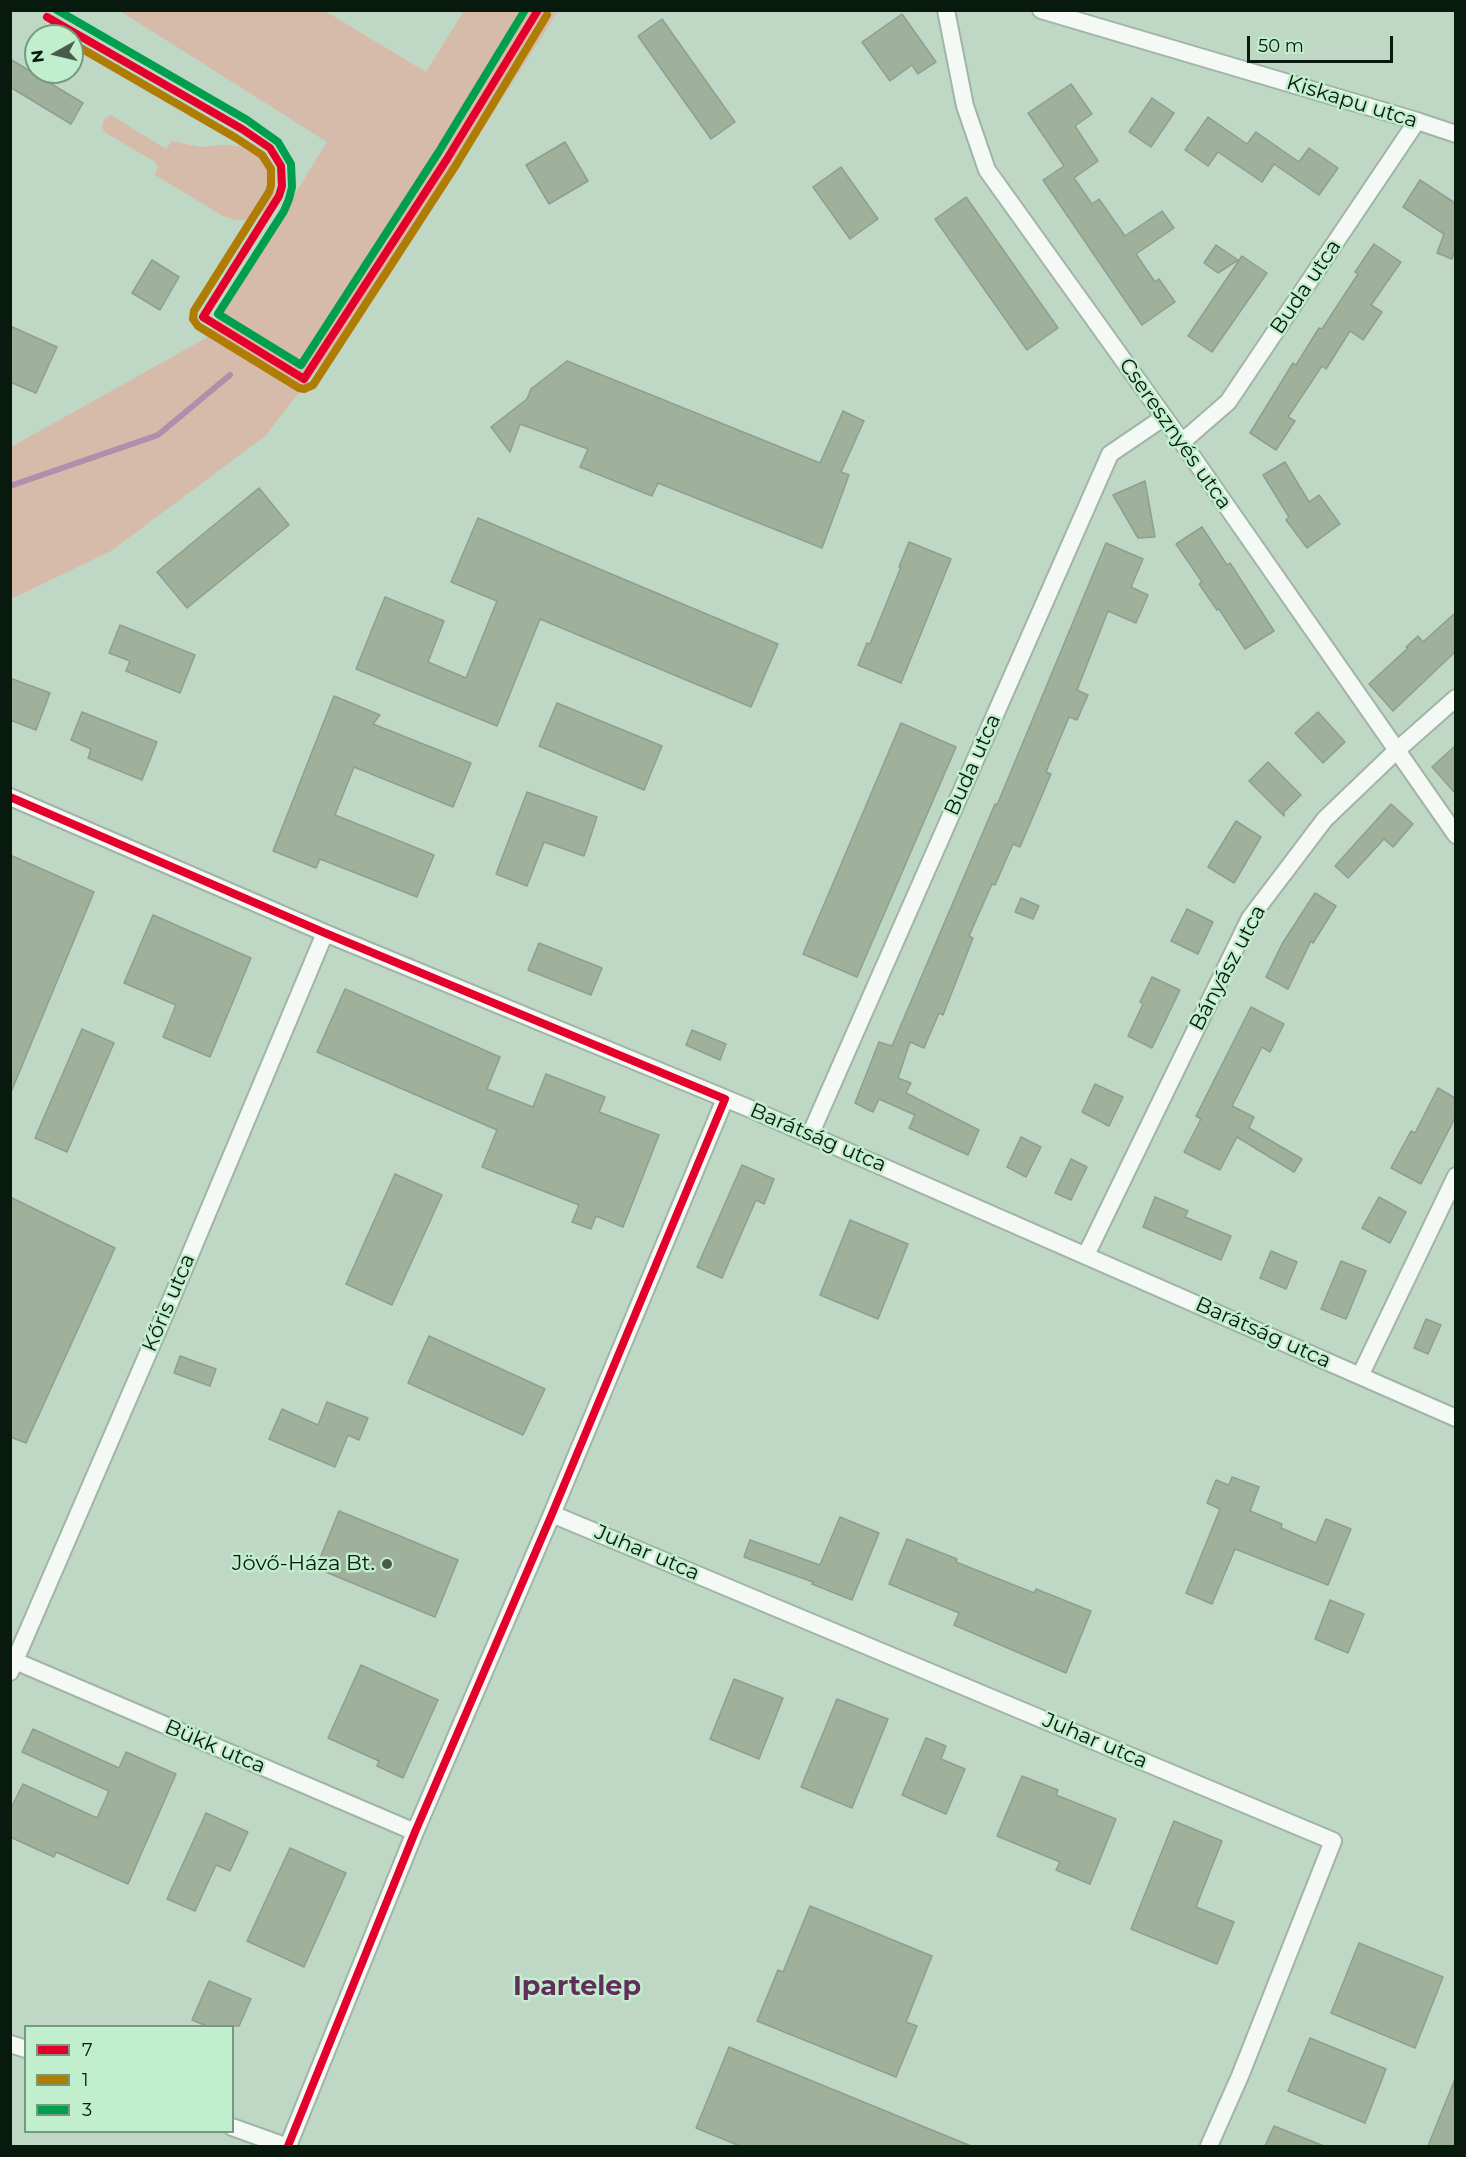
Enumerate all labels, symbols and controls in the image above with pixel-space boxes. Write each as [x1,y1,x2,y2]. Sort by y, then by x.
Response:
north arrow [24,24,84,84]
scale bar [1250,24,1396,62]
text: 50 m [1258,35,1304,57]
text: N [27,49,48,64]
street label: Kiskapu utca [1283,70,1421,134]
street label: Buda utca [1265,235,1347,339]
street label: Cseresznyés utca [1113,353,1237,515]
street label: Buda utca [939,710,1007,820]
street label: Bányász utca [1184,901,1272,1035]
street label: Barátság utca [746,1098,890,1178]
street label: Kőris utca [137,1250,201,1356]
street label: Barátság utca [1191,1292,1335,1374]
street label: Juhar utca [591,1520,703,1586]
place label: Jövő-Háza Bt. [232,1551,375,1577]
marker: Jövő-Háza Bt. [380,1557,394,1571]
street label: Juhar utca [1039,1708,1151,1774]
street label: Bükk utca [161,1714,269,1780]
district label: Ipartelep [513,1971,641,2003]
legend [24,2025,234,2133]
text: 7 [82,2039,93,2061]
text: 1 [82,2069,89,2091]
text: 3 [82,2099,92,2121]

